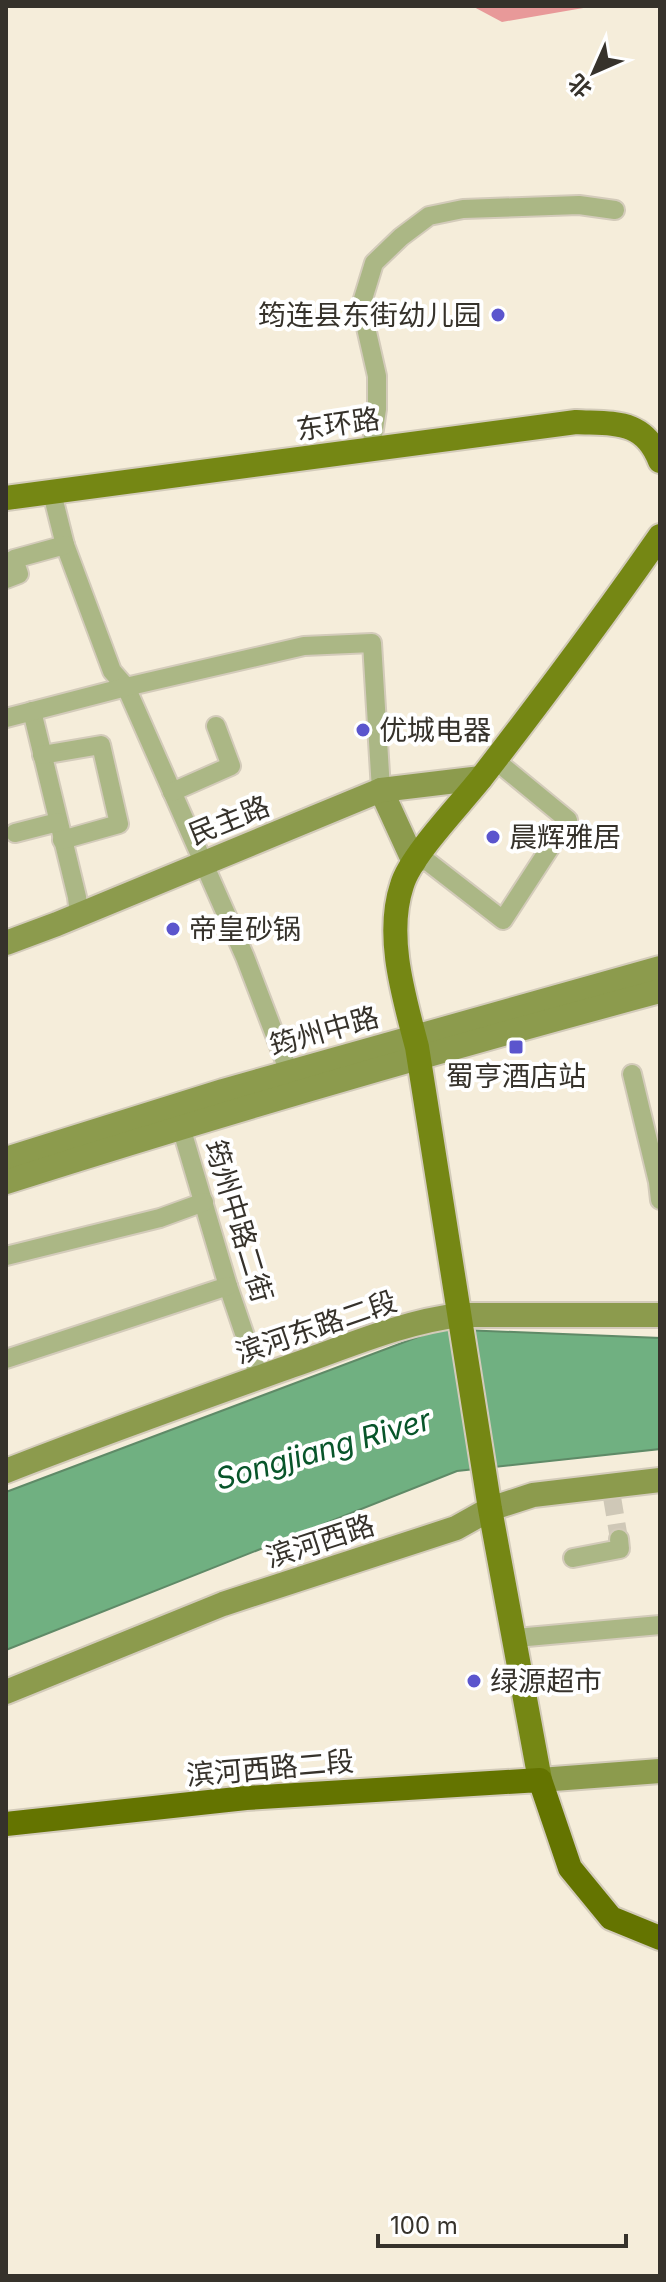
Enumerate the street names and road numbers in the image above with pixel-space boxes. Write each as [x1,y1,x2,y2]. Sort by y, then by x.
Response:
street label: 东环路 [294,401,382,447]
street label: 民主路 [184,789,274,851]
street label: 筠州中路 [265,999,383,1063]
street label: 筠州中路二街 [198,1136,280,1306]
street label: 滨河东路二段 [231,1284,401,1370]
street label: 滨河西路 [261,1508,379,1574]
street label: 滨河西路二段 [185,1744,355,1792]

